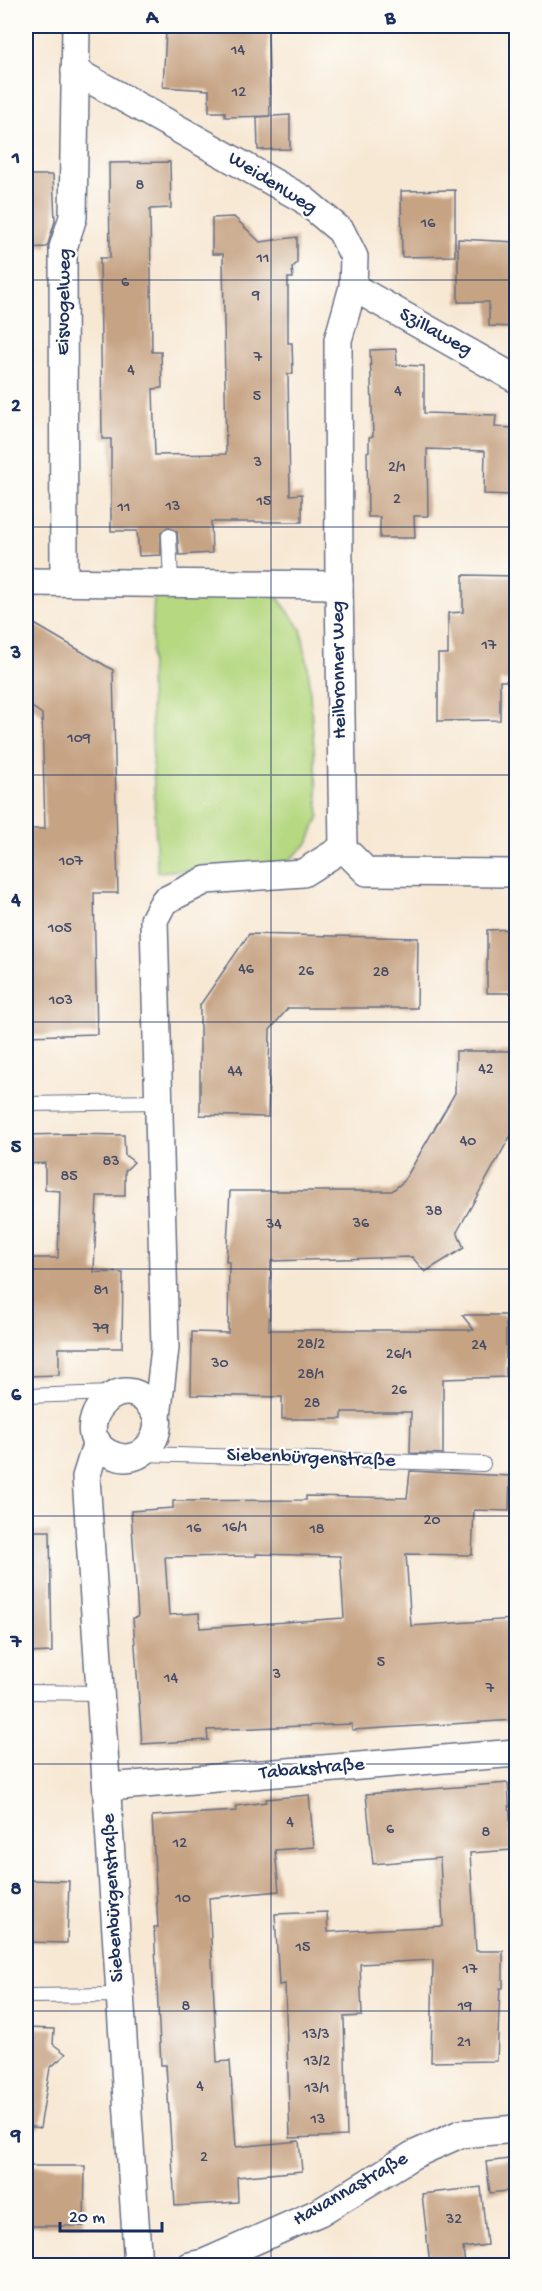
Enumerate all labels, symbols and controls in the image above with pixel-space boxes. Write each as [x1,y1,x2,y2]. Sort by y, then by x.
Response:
text: A [145,8,160,31]
text: B [384,8,396,31]
house number: 14 [230,42,245,61]
house number: 12 [231,84,246,103]
text: 1 [11,148,20,171]
street label: Weidenweg [223,148,321,220]
house number: 8 [136,177,145,196]
house number: 16 [420,215,436,234]
street label: Eisvogelweg [53,248,77,356]
house number: 11 [256,250,269,269]
house number: 6 [121,274,130,293]
house number: 9 [251,287,260,306]
street label: Szillaweg [395,304,475,362]
house number: 7 [253,349,263,368]
house number: 4 [127,362,135,381]
house number: 4 [394,383,402,402]
house number: 5 [253,388,261,407]
text: 2 [11,396,21,419]
house number: 3 [253,454,262,473]
house number: 2/1 [388,459,406,478]
house number: 2 [393,491,401,510]
house number: 15 [256,493,271,512]
house number: 13 [165,498,180,517]
house number: 11 [117,499,130,518]
street label: Heilbronner Weg [327,601,353,739]
house number: 17 [481,637,497,656]
text: 3 [10,643,21,666]
house number: 109 [66,730,91,749]
house number: 107 [58,853,84,872]
text: 4 [10,890,21,913]
house number: 105 [47,920,72,939]
house number: 46 [238,961,255,980]
house number: 26 [298,963,315,982]
house number: 28 [373,964,390,983]
house number: 103 [48,992,73,1011]
house number: 42 [478,1061,494,1080]
house number: 44 [227,1063,243,1082]
house number: 40 [460,1133,476,1152]
text: 5 [11,1137,22,1160]
house number: 83 [102,1153,120,1172]
house number: 85 [60,1168,78,1187]
house number: 38 [424,1203,443,1222]
house number: 36 [352,1215,370,1234]
house number: 34 [265,1216,282,1235]
house number: 81 [93,1282,109,1301]
house number: 79 [92,1320,109,1339]
house number: 28/2 [297,1336,325,1355]
house number: 24 [471,1337,487,1356]
house number: 26/1 [386,1346,412,1365]
house number: 30 [210,1355,229,1374]
house number: 28/1 [298,1366,324,1385]
house number: 26 [391,1382,408,1401]
text: 6 [11,1385,22,1408]
house number: 28 [304,1395,321,1414]
street label: Siebenbürgenstraße [226,1445,396,1473]
house number: 20 [424,1512,440,1531]
house number: 16/1 [222,1519,247,1538]
house number: 16 [186,1520,202,1539]
house number: 18 [308,1521,325,1540]
text: 7 [10,1632,23,1655]
house number: 5 [377,1654,385,1673]
house number: 3 [272,1666,281,1685]
house number: 14 [163,1670,178,1689]
house number: 7 [485,1680,495,1699]
street label: Tabakstraße [257,1754,366,1786]
street label: Siebenbürgenstraße [98,1812,130,1983]
house number: 4 [286,1814,294,1833]
house number: 6 [386,1821,395,1840]
house number: 8 [482,1824,491,1843]
house number: 12 [172,1835,187,1854]
text: 8 [11,1879,22,1902]
house number: 10 [174,1890,191,1909]
house number: 15 [295,1939,310,1958]
house number: 17 [462,1961,478,1980]
house number: 8 [182,1998,191,2017]
house number: 19 [457,1998,472,2017]
house number: 13/3 [302,2026,329,2045]
house number: 21 [457,2034,471,2053]
house number: 13/2 [303,2053,330,2072]
house number: 4 [196,2078,204,2097]
house number: 13/1 [303,2080,330,2099]
house number: 13 [310,2111,325,2130]
text: 9 [10,2126,21,2149]
street label: Havannastraße [289,2148,413,2232]
house number: 2 [200,2149,208,2168]
scale bar [60,2195,162,2233]
text: 20 m [69,2208,105,2229]
house number: 32 [445,2211,462,2230]

